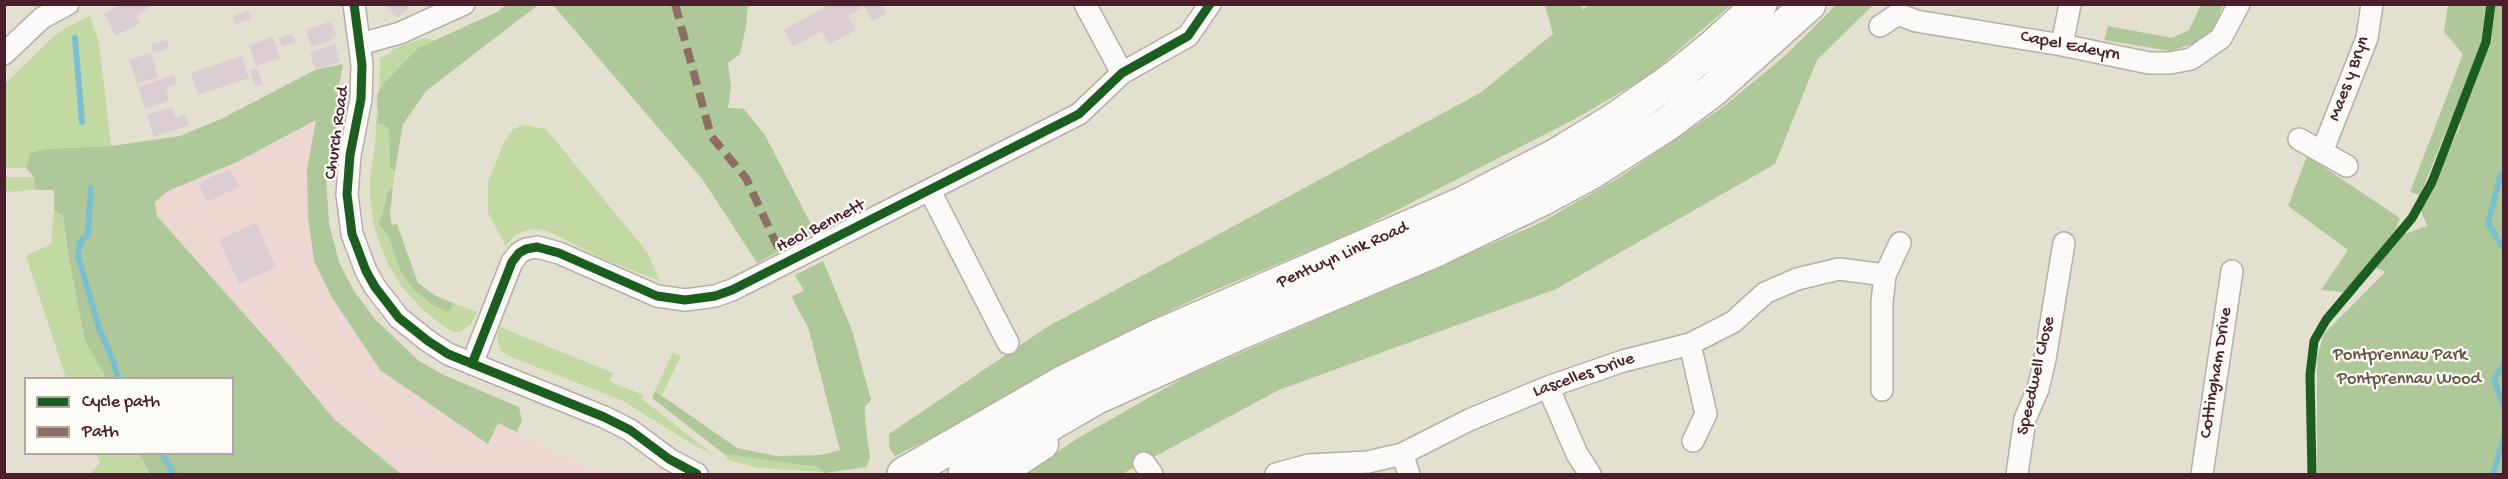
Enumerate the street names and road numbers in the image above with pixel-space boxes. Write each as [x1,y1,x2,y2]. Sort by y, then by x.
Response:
street label: Capel Edeyrn [2018,27,2122,67]
street label: Maes y Bryn [2325,34,2375,124]
street label: Church Road [321,85,355,181]
street label: Heol Bennett [773,195,869,259]
street label: Pentwyn Link Road [1274,217,1412,295]
street label: Cottingham Drive [2196,306,2238,440]
street label: Speedwell Close [2013,315,2061,437]
street label: Lascelles Drive [1530,349,1638,403]

